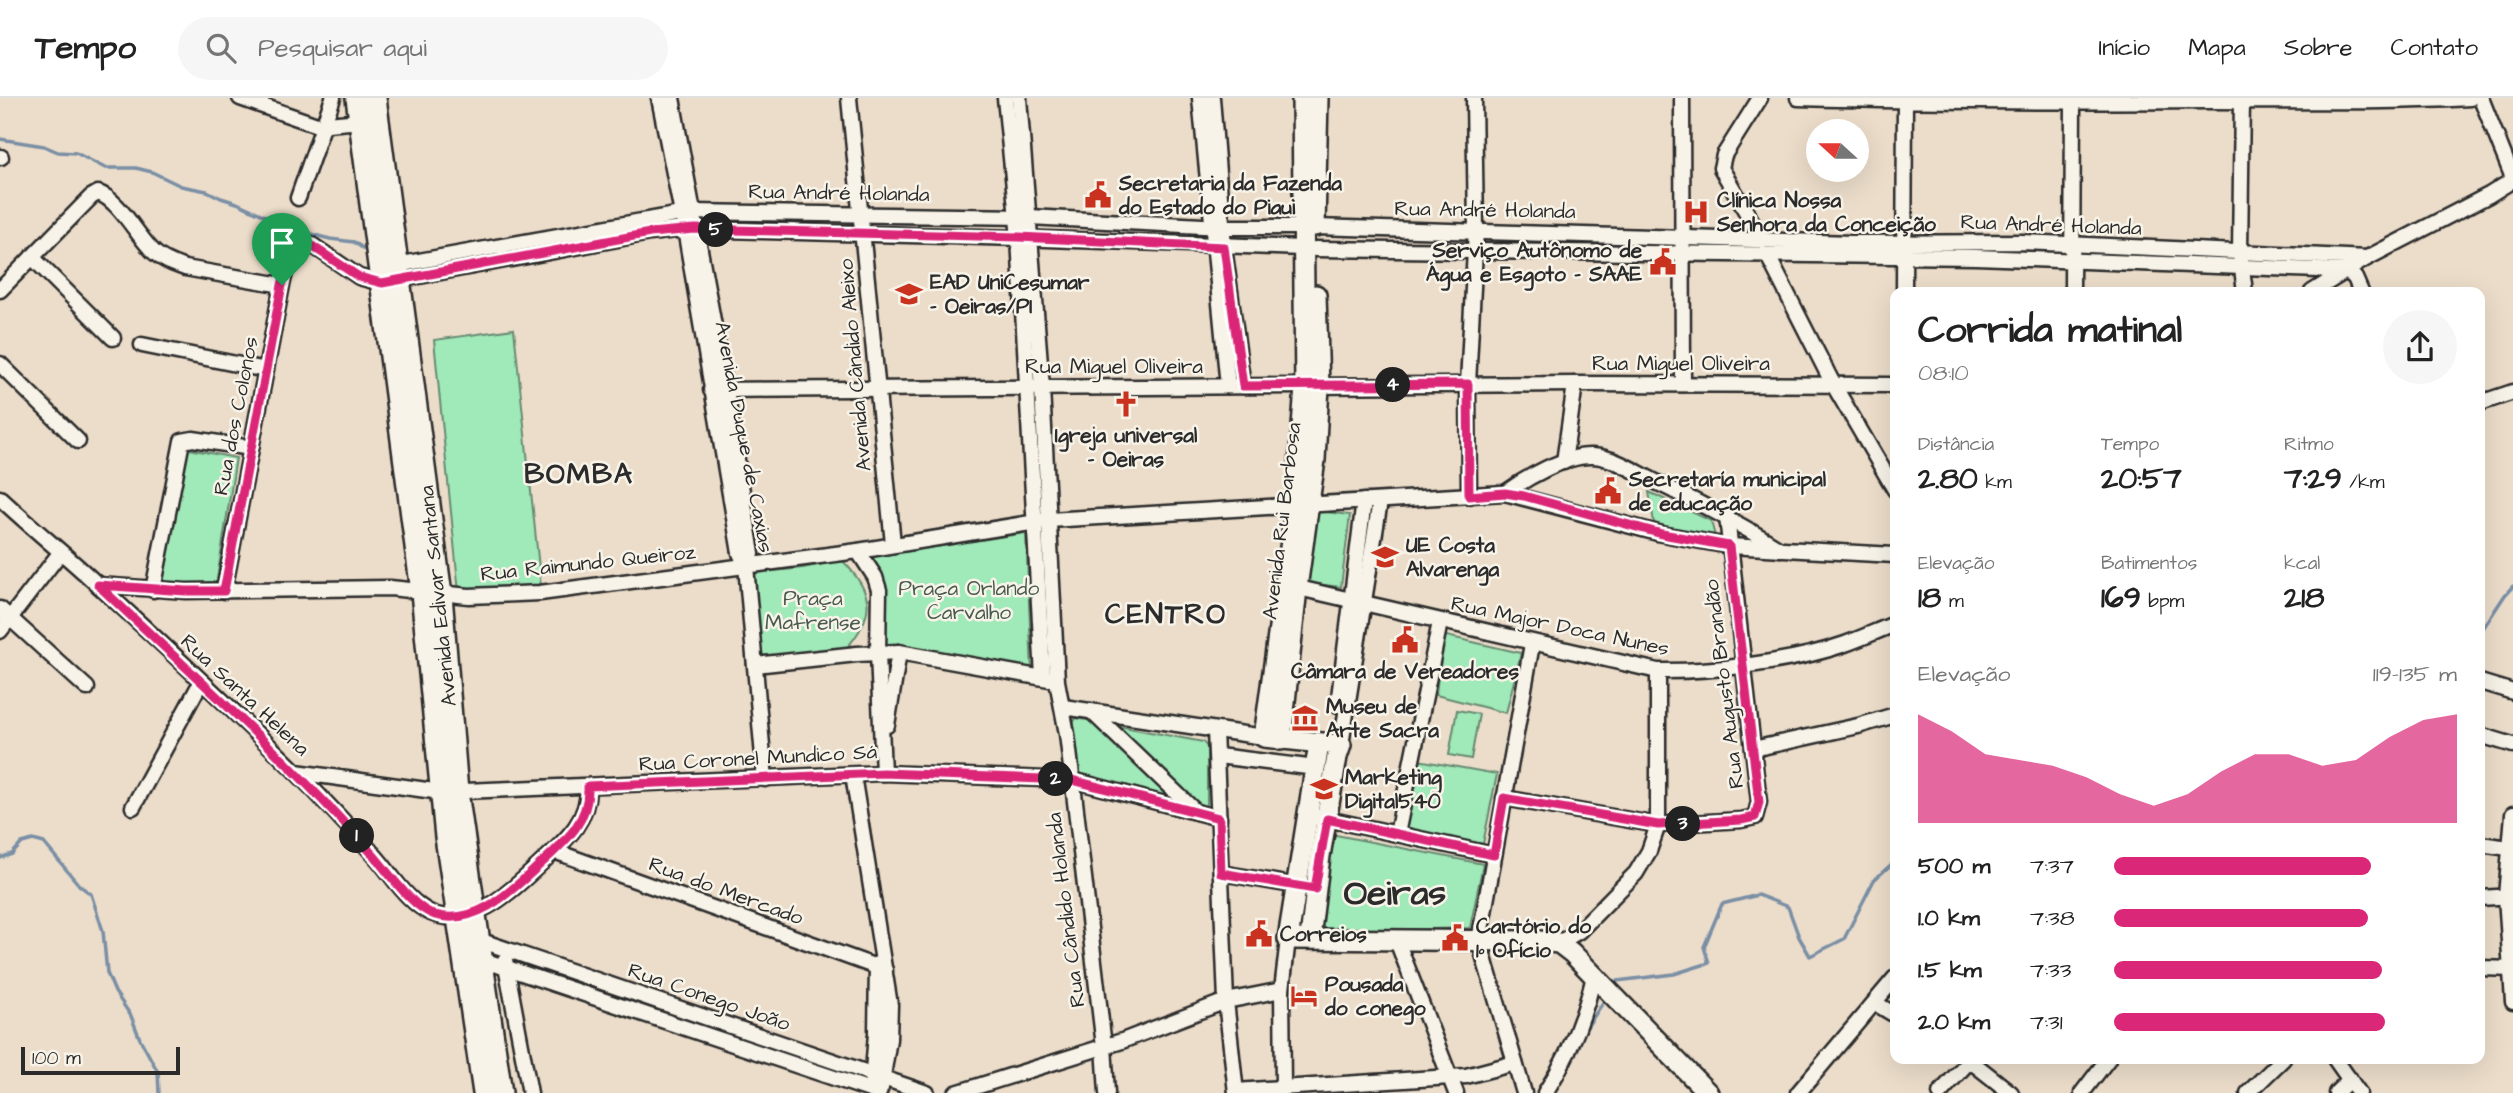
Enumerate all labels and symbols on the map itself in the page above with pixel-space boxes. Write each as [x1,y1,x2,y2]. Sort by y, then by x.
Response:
north arrow [1806,119,1869,182]
place label: Secretaria da Fazenda do Estado do Piaui [1118,169,1342,222]
street label: Rua André Holanda [748,177,930,209]
public building icon: Secretaria da Fazenda do Estado do Piaui [1083,180,1113,210]
place label: Clínica Nossa Senhora da Conceição [1716,186,1936,239]
street label: Rua André Holanda [1394,194,1576,226]
hospital icon: Clínica Nossa Senhora da Conceição [1681,197,1711,227]
street label: Rua André Holanda [1960,207,2142,243]
pin: 5 [698,212,734,248]
pin [252,213,312,285]
place label: Serviço Autônomo de Água e Esgoto - SAAE [1426,236,1643,291]
public building icon: Serviço Autônomo de Água e Esgoto - SAAE [1648,247,1678,277]
street label: Avenida Cândido Aleixo [831,257,879,472]
place label: EAD UniCesumar - Oeiras/PI [930,268,1090,321]
school or university icon: EAD UniCesumar - Oeiras/PI [894,279,924,309]
street label: Avenida Duque de Caxias [707,319,781,555]
street label: Rua dos Colonos [206,334,266,498]
street label: Rua Miguel Oliveira [1592,349,1770,380]
street label: Rua Miguel Oliveira [1025,352,1203,383]
pin: 4 [1376,368,1410,402]
church icon: Igreja universal - Oeiras [1111,389,1141,419]
street label: Avenida Rui Barbosa [1256,420,1309,621]
place label: Igreja universal - Oeiras [1055,421,1198,474]
district label: BOMBA [524,455,634,494]
place label: Secretaría municipal de educação [1628,465,1827,518]
public building icon: Secretaría municipal de educação [1593,476,1623,506]
street label: Avenida Edivar Santana [412,484,464,708]
place label: UE Costa Alvarenga [1406,531,1500,586]
street label: Rua Raimundo Queiroz [479,537,698,589]
school or university icon: UE Costa Alvarenga [1370,542,1400,572]
park label: Praça Orlando Carvalho [899,574,1040,627]
street label: Rua Augusto Brandão [1697,577,1753,790]
park label: Praça Mafrense [765,584,861,637]
street label: Rua Major Doca Nunes [1448,589,1672,663]
district label: CENTRO [1105,595,1227,634]
public building icon: Câmara de Vereadores [1390,625,1420,655]
street label: Rua Santa Helena [174,627,316,763]
place label: Câmara de Vereadores [1291,657,1519,686]
place label: Museu de Arte Sacra [1326,692,1439,745]
museum icon: Museu de Arte Sacra [1290,703,1320,733]
street label: Rua Coronel Mundico Sá [638,737,878,779]
pin: 2 [1038,762,1074,796]
place label: Marketing Digital540 [1345,763,1442,818]
school or university icon: Marketing Digital540 [1309,774,1339,804]
pin: 3 [1666,806,1700,842]
street label: Rua Cândido Holanda [1040,811,1092,1009]
pin: 1 [340,818,374,854]
street label: Rua do Mercado [645,850,808,932]
district label: Oeiras [1344,869,1446,918]
place label: Cartório do 1º Ofício [1476,912,1591,965]
public building icon: Correios [1244,919,1274,949]
place label: Correios [1280,920,1367,949]
public building icon: Cartório do 1º Ofício [1440,923,1470,953]
street label: Rua Conego João [623,956,794,1040]
place label: Pousada do conego [1324,970,1426,1025]
hotel icon: Pousada do conego [1289,981,1319,1011]
scale bar [21,1044,180,1076]

